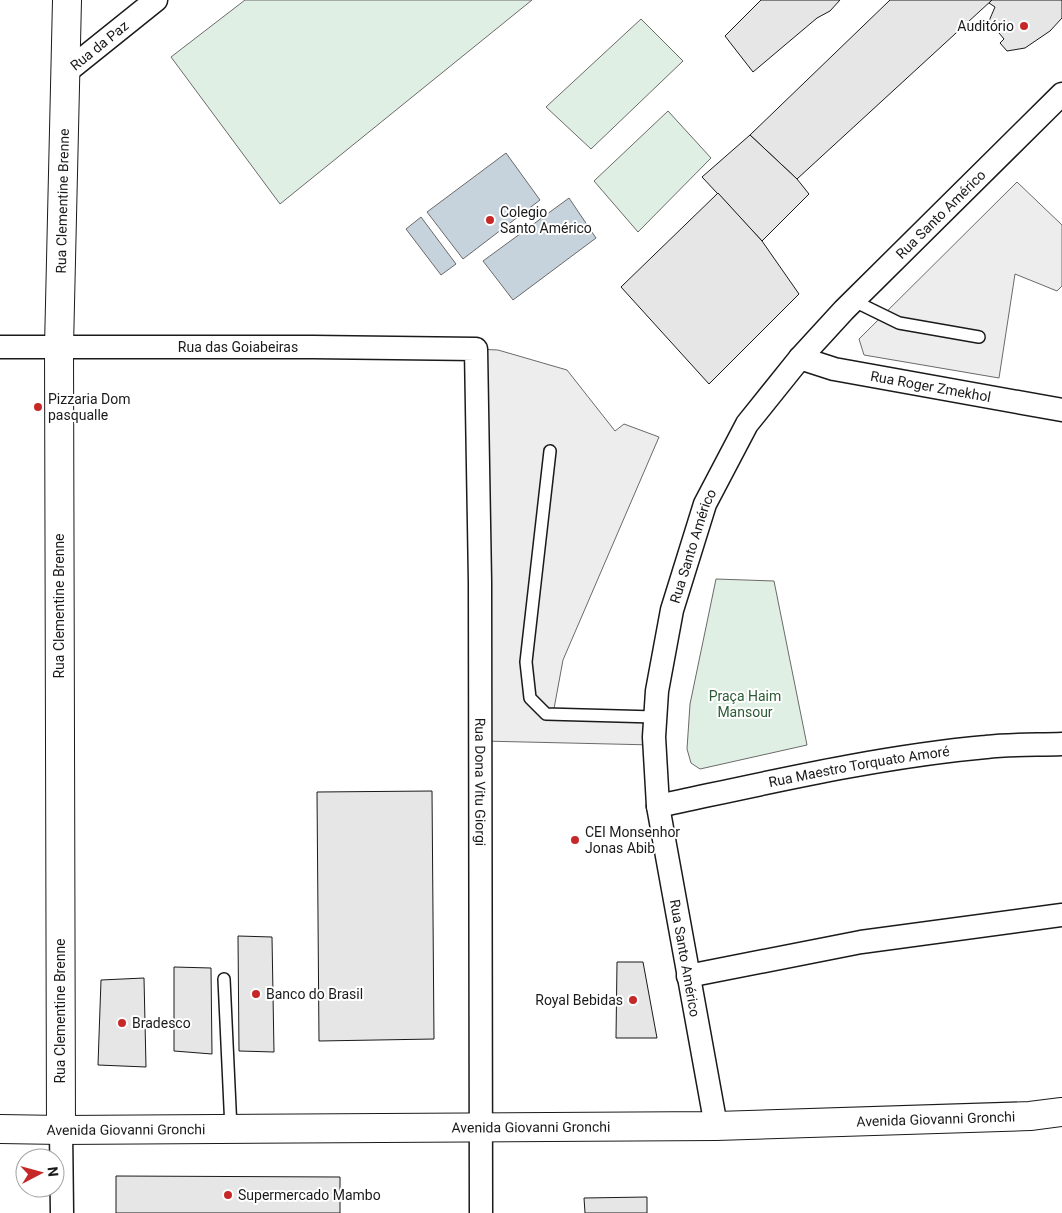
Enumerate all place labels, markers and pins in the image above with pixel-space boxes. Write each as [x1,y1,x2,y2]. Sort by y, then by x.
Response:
place label: Auditório [957,18,1014,34]
marker: Auditório [1018,20,1030,32]
place label: Colegio Santo Américo [500,204,592,236]
marker: Colegio Santo Américo [484,214,496,226]
place label: Pizzaria Dom pasqualle [48,391,130,423]
marker: Pizzaria Dom pasqualle [32,401,44,413]
place label: CEI Monsenhor Jonas Abib [585,824,680,856]
marker: CEI Monsenhor Jonas Abib [569,834,581,846]
place label: Banco do Brasil [266,986,363,1002]
marker: Banco do Brasil [250,988,262,1000]
place label: Royal Bebidas [535,992,623,1008]
marker: Royal Bebidas [627,994,639,1006]
place label: Bradesco [132,1015,191,1031]
marker: Bradesco [116,1017,128,1029]
place label: Supermercado Mambo [238,1187,381,1203]
marker: Supermercado Mambo [222,1189,234,1201]

